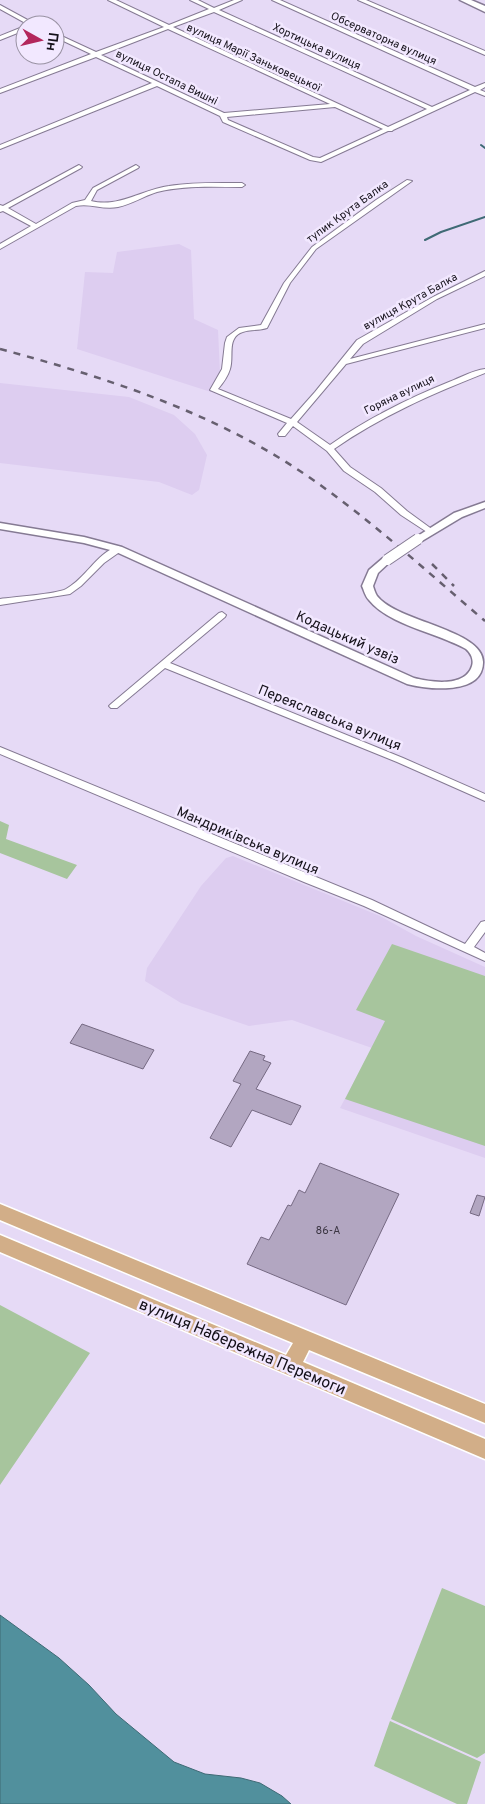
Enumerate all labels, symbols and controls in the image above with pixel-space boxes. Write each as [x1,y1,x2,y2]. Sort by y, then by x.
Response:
street label: Обсерваторна вулиця [328,9,439,69]
north arrow [15,15,65,65]
street label: Хортицька вулиця [270,20,363,73]
street label: вулиця Марії Заньковецької [184,21,323,95]
text: Пн [42,31,61,52]
street label: вулиця Остапа Вишні [113,47,220,109]
street label: тупик Крута Балка [304,177,391,246]
street label: вулиця Крута Балка [361,270,460,334]
street label: Горяна вулиця [362,372,437,418]
street label: Кодацький узвіз [293,608,402,669]
street label: Переяславська вулиця [255,682,404,755]
street label: Мандриківська вулиця [174,804,321,879]
house number: 86-А [316,1224,340,1238]
street label: вулиця Набережна Перемоги [136,1295,349,1401]

